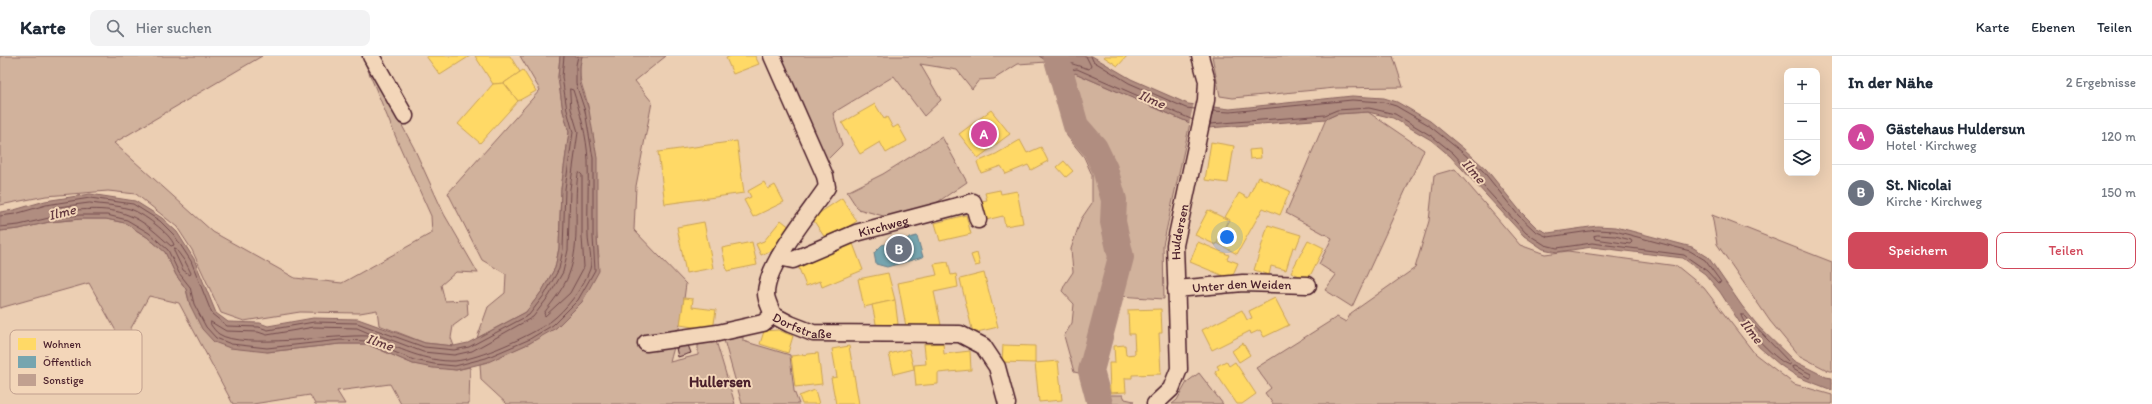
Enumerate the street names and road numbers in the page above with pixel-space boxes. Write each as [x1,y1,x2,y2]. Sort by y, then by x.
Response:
street label: Huldersen [1168,202,1192,260]
street label: Kirchweg [857,212,910,240]
street label: Unter den Weiden [1191,276,1292,296]
street label: Dorfstraße [770,309,832,341]

